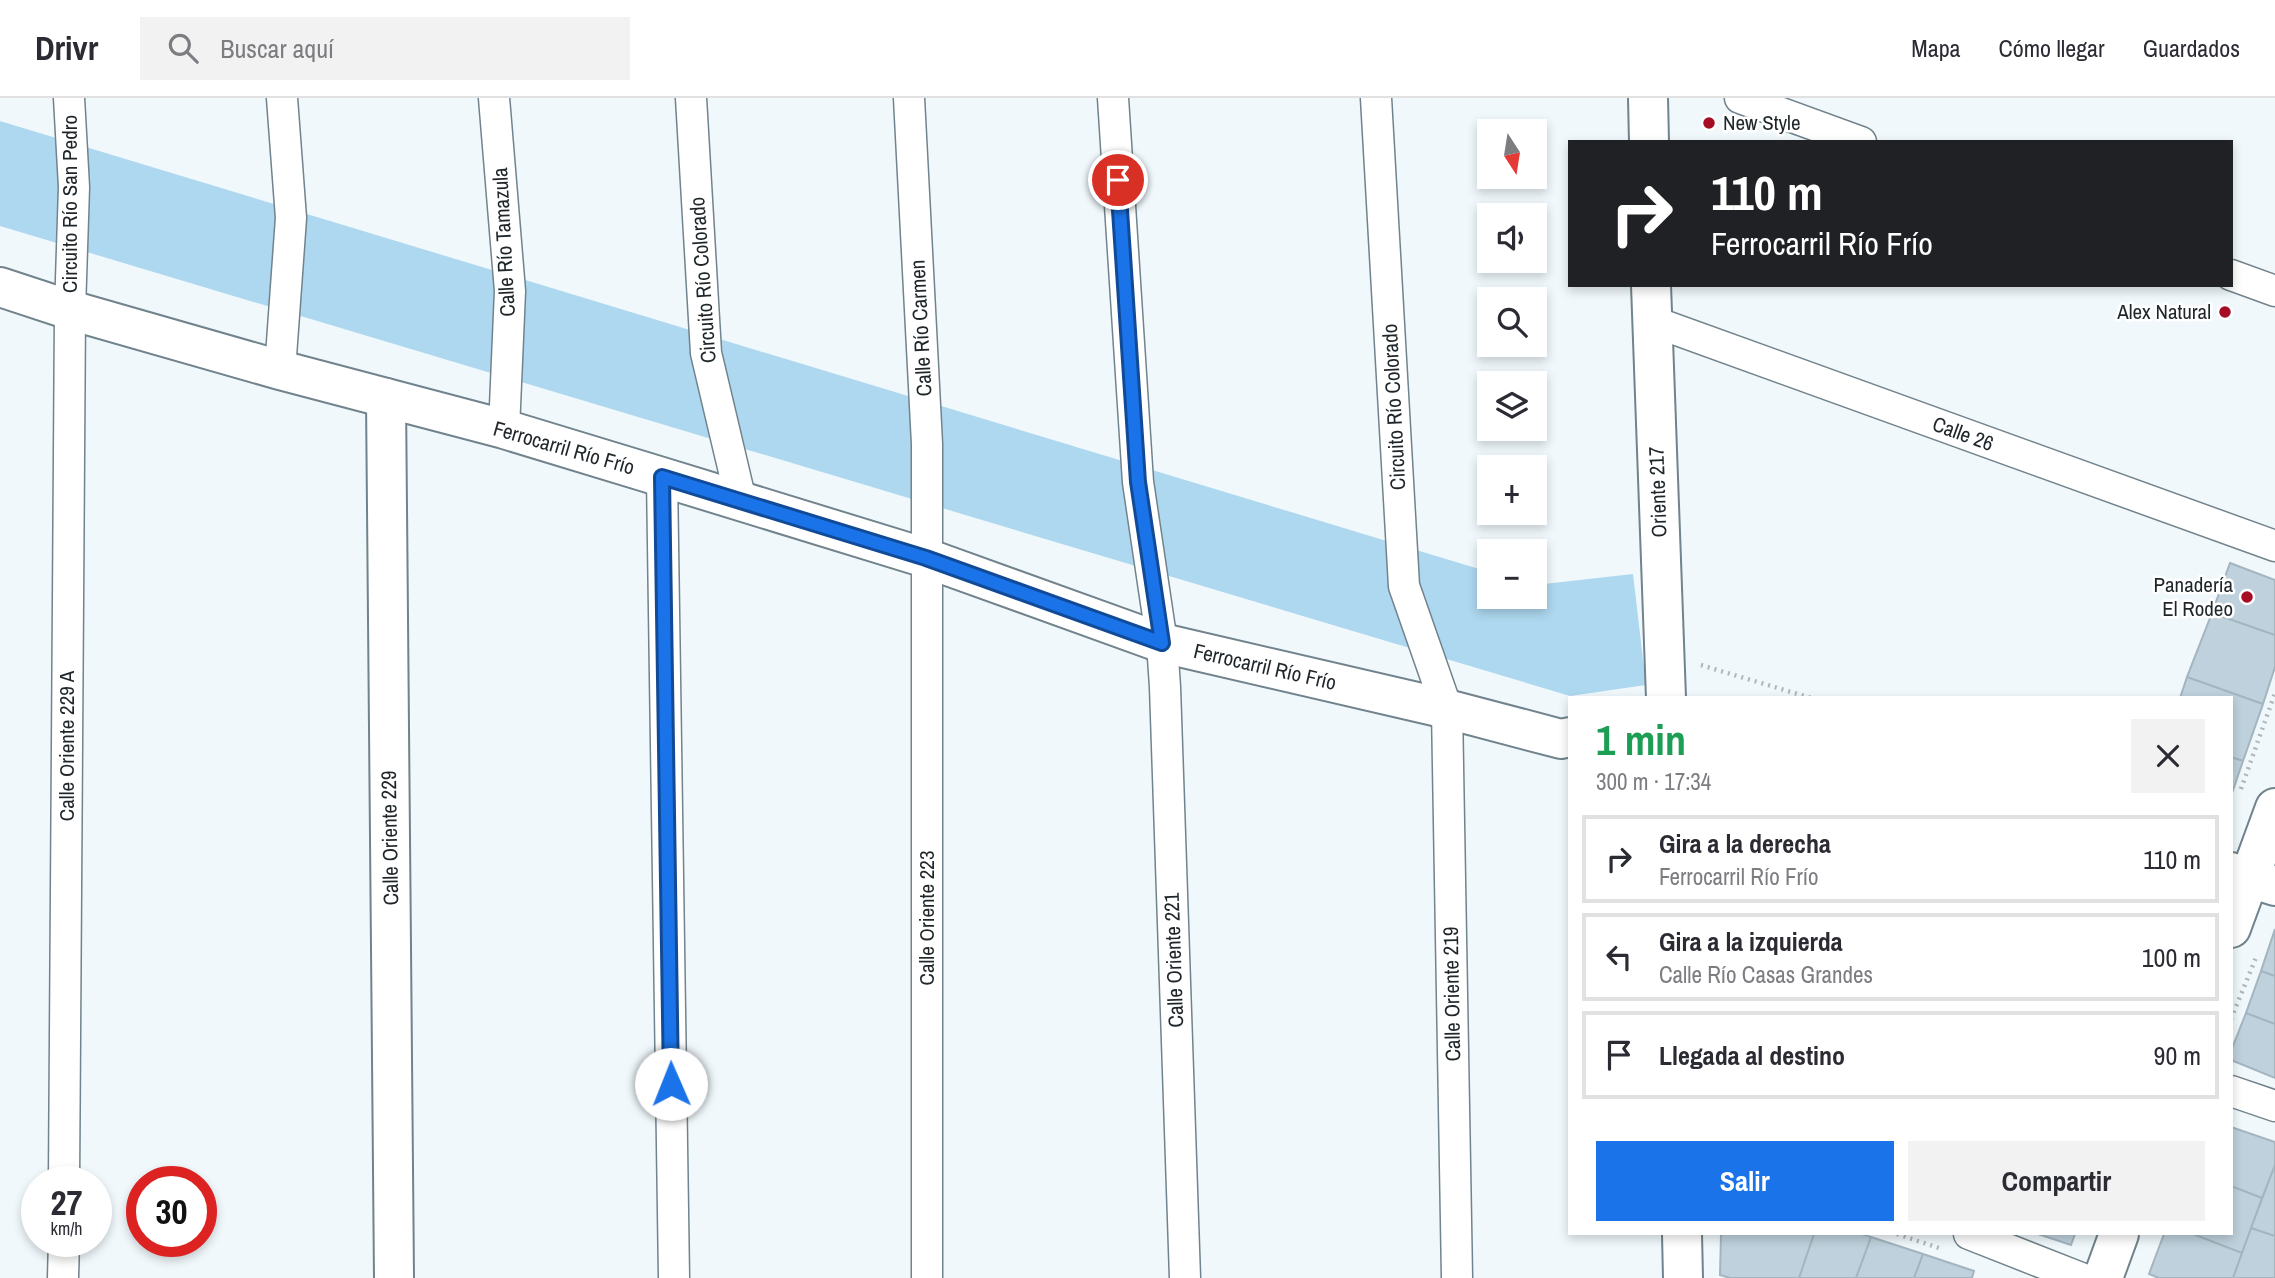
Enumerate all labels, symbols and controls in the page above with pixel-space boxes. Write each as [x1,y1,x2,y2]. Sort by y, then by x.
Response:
search box [140,17,630,80]
text: Drivr [35,26,98,70]
icon: search [164,29,202,67]
text: Buscar aquí [220,31,334,66]
text: Mapa [1911,32,1961,64]
text: Cómo llegar [1999,32,2105,64]
text: Guardados [2143,32,2240,64]
place label: New Style [1723,108,1801,137]
street label: Circuito Río San Pedro [55,115,84,293]
marker: New Style [1701,115,1717,131]
north arrow [1477,119,1547,189]
map controls [1477,119,1547,609]
pin [1088,150,1148,210]
text: 110 m [1711,159,1823,225]
icon: arrive [1099,161,1137,199]
street label: Calle Río Tamazula [485,166,522,317]
icon: right [1596,168,1687,259]
street label: Circuito Río Colorado [682,196,723,364]
button: sound [1477,203,1547,273]
text: Ferrocarril Río Frío [1711,222,1933,265]
street label: Calle Río Carmen [902,259,939,397]
button: search [1477,287,1547,357]
place label: Alex Natural [2116,297,2211,326]
marker: Alex Natural [2217,304,2233,320]
street label: Circuito Río Colorado [1375,323,1412,491]
button: layers [1477,371,1547,441]
street label: Calle 26 [1929,409,1998,458]
street label: Ferrocarril Río Frío [490,414,638,482]
street label: Oriente 217 [1641,446,1674,538]
button: + [1477,455,1547,525]
button: − [1477,539,1547,609]
place label: Panadería El Rodeo [2154,570,2233,623]
marker: Panadería El Rodeo [2239,589,2255,605]
street label: Ferrocarril Río Frío [1191,636,1339,697]
street label: Calle Oriente 229 A [52,670,81,821]
text: 1 min [1596,712,1686,768]
button: close [2131,719,2205,793]
text: 300 m · 17:34 [1596,766,1711,797]
street label: Calle Oriente 229 [374,770,405,906]
text: Gira a la derecha [1659,826,1831,861]
icon: right [1600,840,1638,878]
text: 110 m [2143,842,2201,877]
street label: Calle Oriente 223 [912,851,941,985]
text: Ferrocarril Río Frío [1659,861,1818,892]
street label: Calle Oriente 221 [1157,892,1190,1028]
text: Gira a la izquierda [1659,924,1843,959]
street label: Calle Oriente 219 [1436,926,1467,1062]
icon: left [1600,938,1638,976]
text: 100 m [2142,940,2201,975]
text: Calle Río Casas Grandes [1659,959,1873,990]
icon: arrive [1600,1036,1638,1074]
text: Llegada al destino [1659,1038,1845,1073]
text: 90 m [2154,1038,2201,1073]
position arrow [634,1047,708,1121]
button: Salir [1596,1141,1894,1221]
button: Compartir [1908,1141,2205,1221]
speed limit sign: 30 [126,1166,217,1257]
text: 27 [51,1179,82,1226]
text: km/h [51,1216,83,1241]

